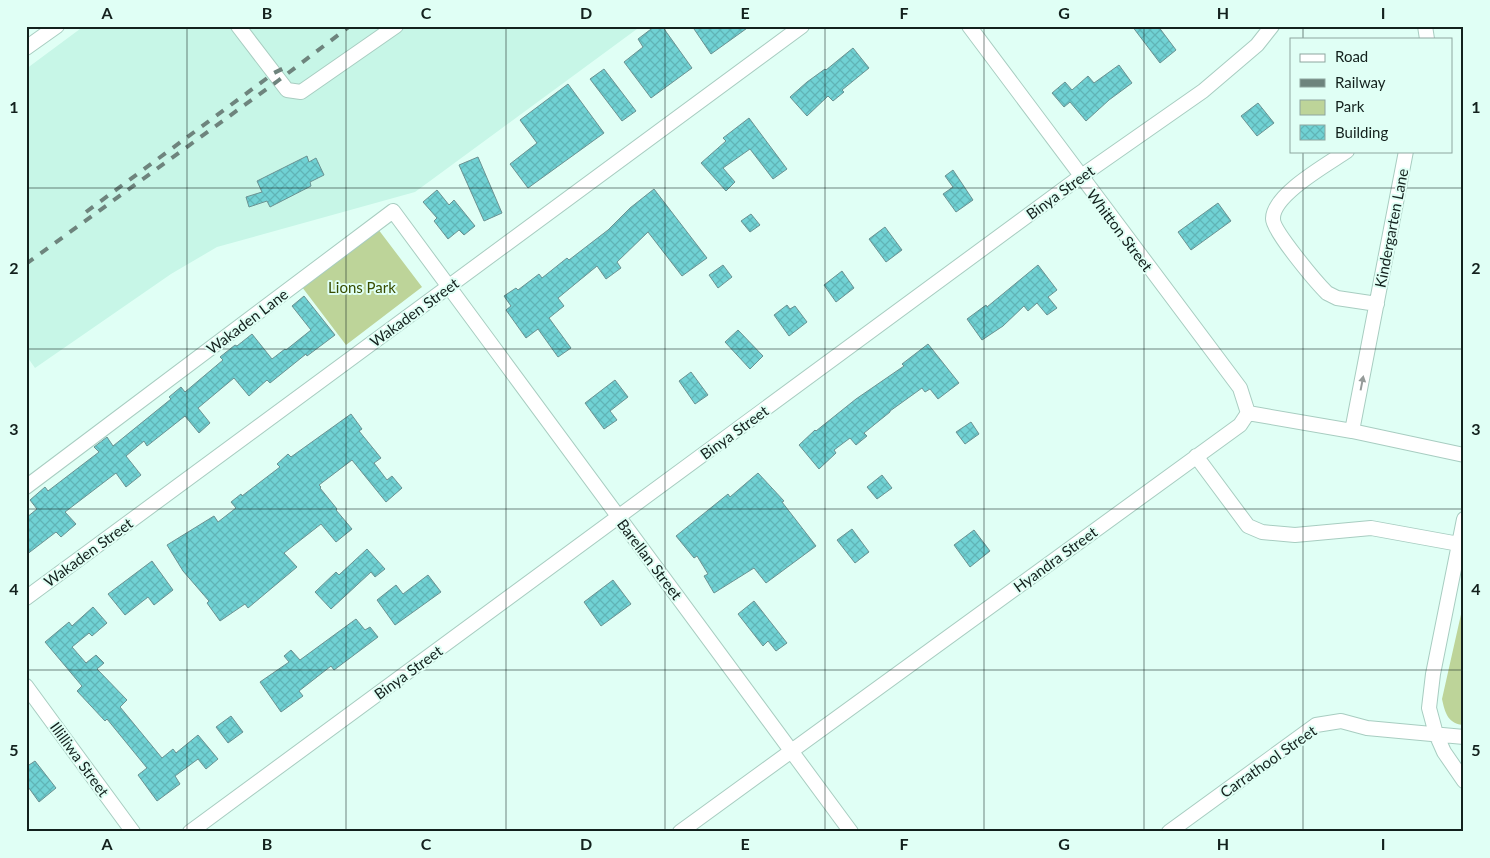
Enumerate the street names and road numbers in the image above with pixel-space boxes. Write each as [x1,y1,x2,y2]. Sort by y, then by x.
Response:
street label: Binya Street [1022,161,1098,223]
street label: Kindergarten Lane [1371,167,1411,289]
street label: Whitton Street [1083,186,1157,275]
street label: Wakaden Street [366,273,462,350]
street label: Wakaden Lane [203,285,291,357]
street label: Binya Street [696,401,772,463]
street label: Wakaden Street [40,513,136,590]
street label: Barellan Street [614,515,687,603]
street label: Hyandra Street [1010,522,1101,595]
street label: Binya Street [370,641,446,703]
street label: Illilliwa Street [47,718,113,800]
street label: Carrathool Street [1216,721,1320,801]

